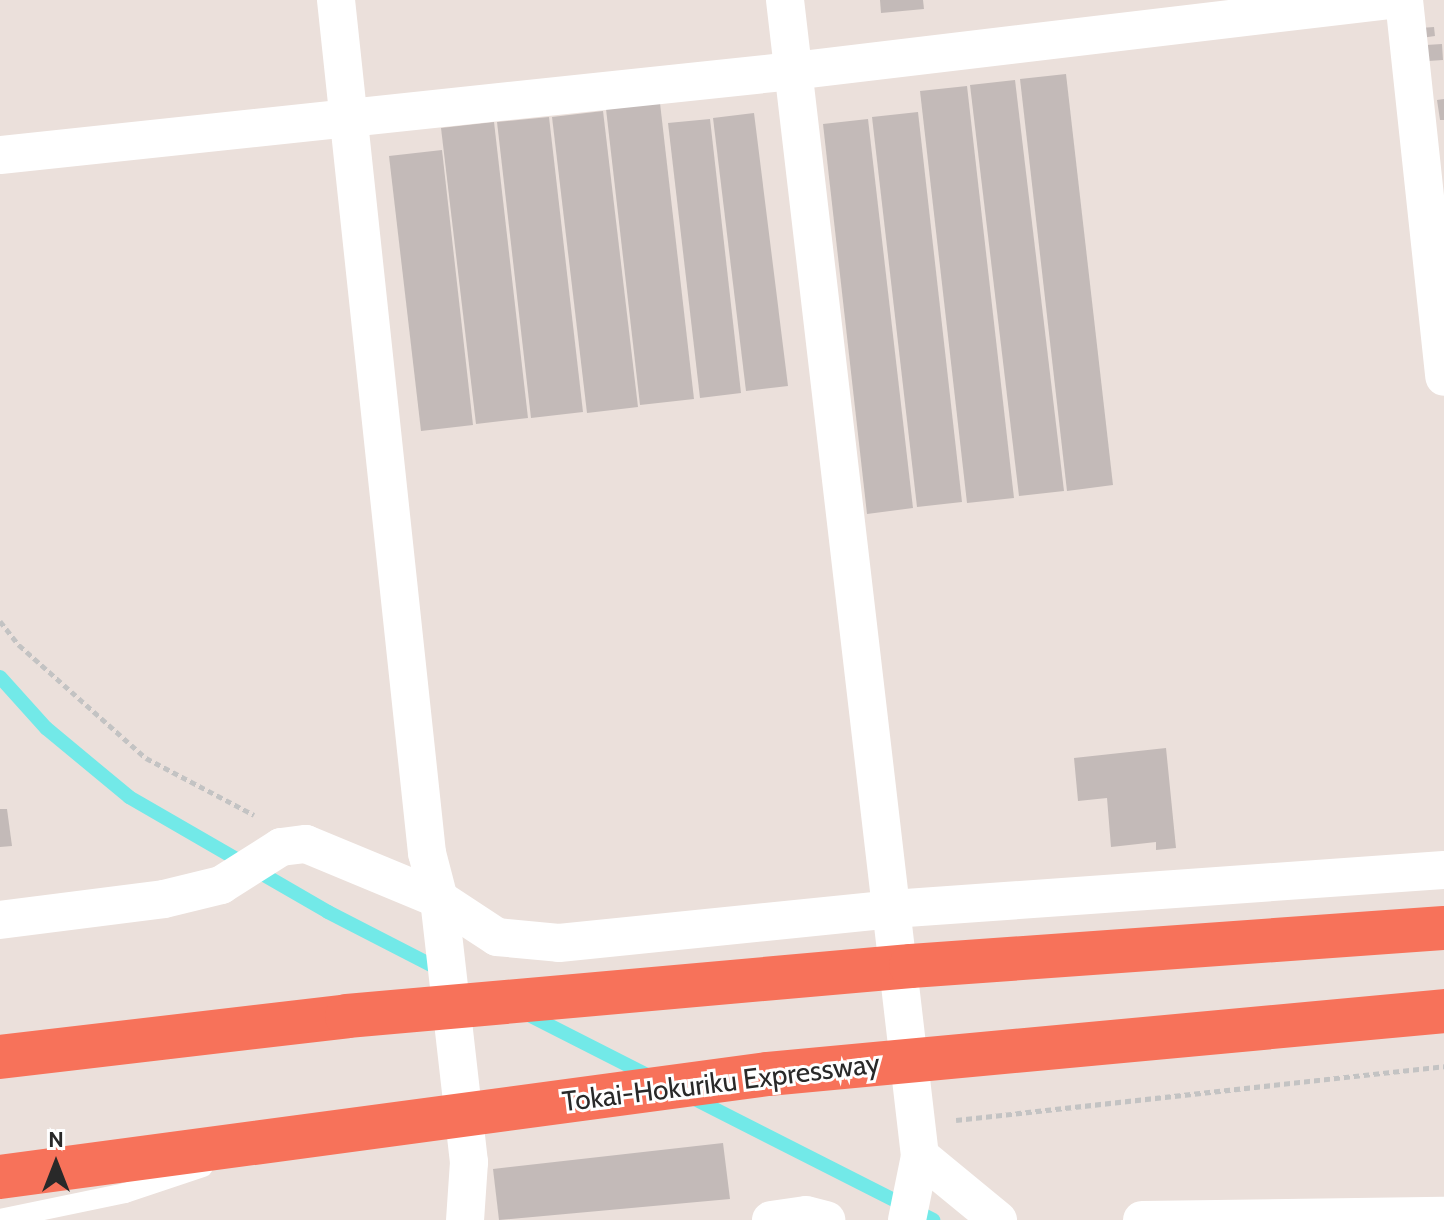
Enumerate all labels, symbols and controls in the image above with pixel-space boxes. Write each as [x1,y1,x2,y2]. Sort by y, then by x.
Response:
street label: Tokai-Hokuriku Expressway [560,1046,882,1118]
north arrow [16,1124,96,1204]
text: N [48,1126,64,1153]

